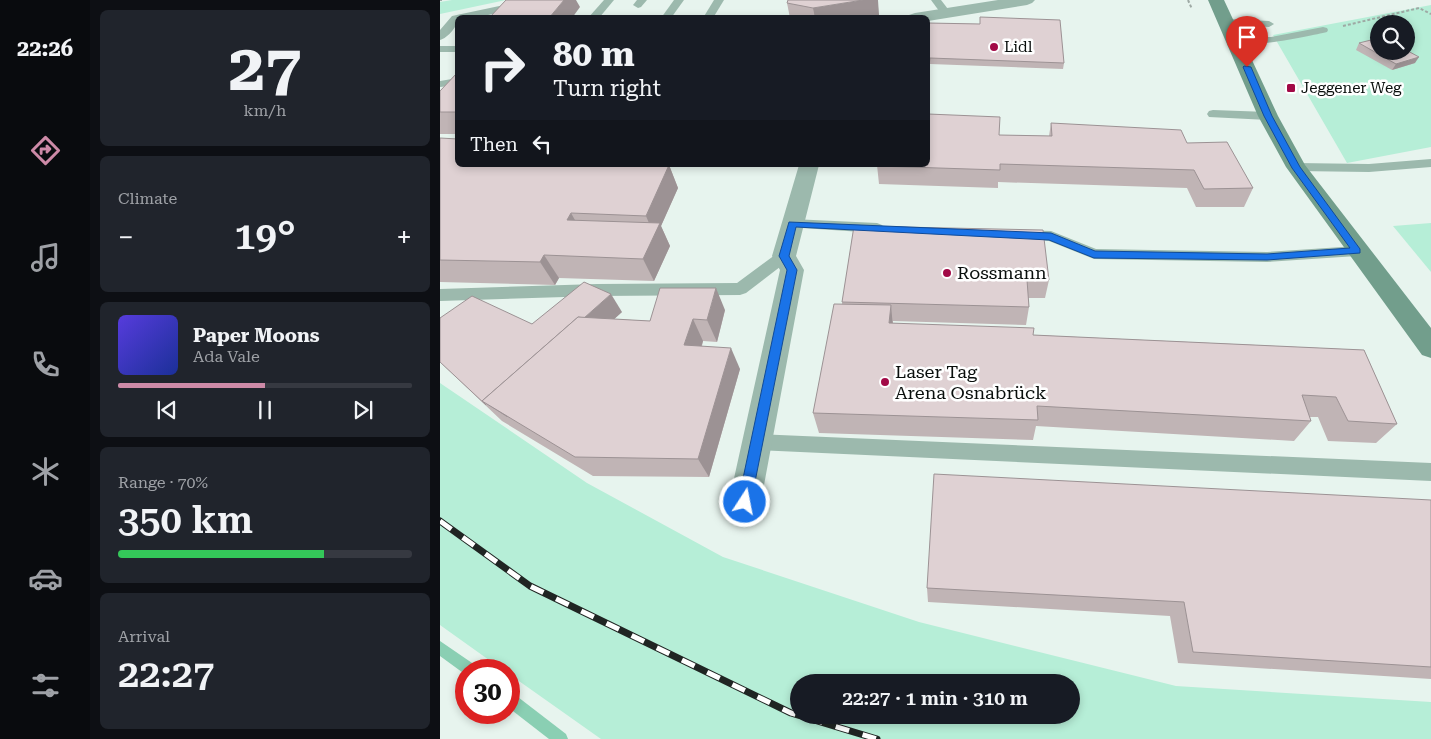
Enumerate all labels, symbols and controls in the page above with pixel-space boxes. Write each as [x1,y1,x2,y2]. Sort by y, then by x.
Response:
map controls [1370,15,1415,60]
button: search [1370,15,1415,60]
pin [1226,16,1268,67]
icon: arrive [1233,23,1261,51]
text: 27 [229,30,301,106]
text: 80 m [553,34,635,75]
icon: right [470,35,535,100]
text: 22:26 [17,36,73,61]
place label: Lidl [1004,38,1033,56]
marker: Lidl [988,41,1000,53]
text: Turn right [553,76,661,101]
place label: Jeggener Weg [1301,79,1402,97]
marker: Jeggener Weg [1285,82,1297,94]
text: km/h [244,101,286,120]
icon: left [528,130,556,158]
icon: directions [28,133,63,168]
text: Then [470,133,518,156]
text: Climate [118,189,177,208]
text: 19° [234,214,296,258]
text: − [118,221,134,254]
text: + [396,221,412,254]
icon: music [28,240,63,275]
place label: Rossmann [957,262,1047,283]
marker: Rossmann [941,267,953,279]
text: Paper Moons [193,324,320,347]
icon: phone [28,347,63,382]
text: Ada Vale [193,347,260,366]
place label: Laser Tag Arena Osnabrück [895,361,1047,403]
marker: Laser Tag Arena Osnabrück [879,376,891,388]
icon: previous [153,396,181,424]
icon: pause [251,396,279,424]
icon: next [349,396,377,424]
icon: climate [28,454,63,489]
text: Range · 70% [118,473,208,492]
position arrow [718,475,770,527]
text: 350 km [118,498,253,542]
icon: car [28,561,63,596]
text: Arrival [118,627,170,646]
text: 22:27 [118,652,214,696]
speed limit sign: 30 [455,659,520,724]
icon: filters [28,668,63,703]
text: 22:27 · 1 min · 310 m [842,687,1028,710]

